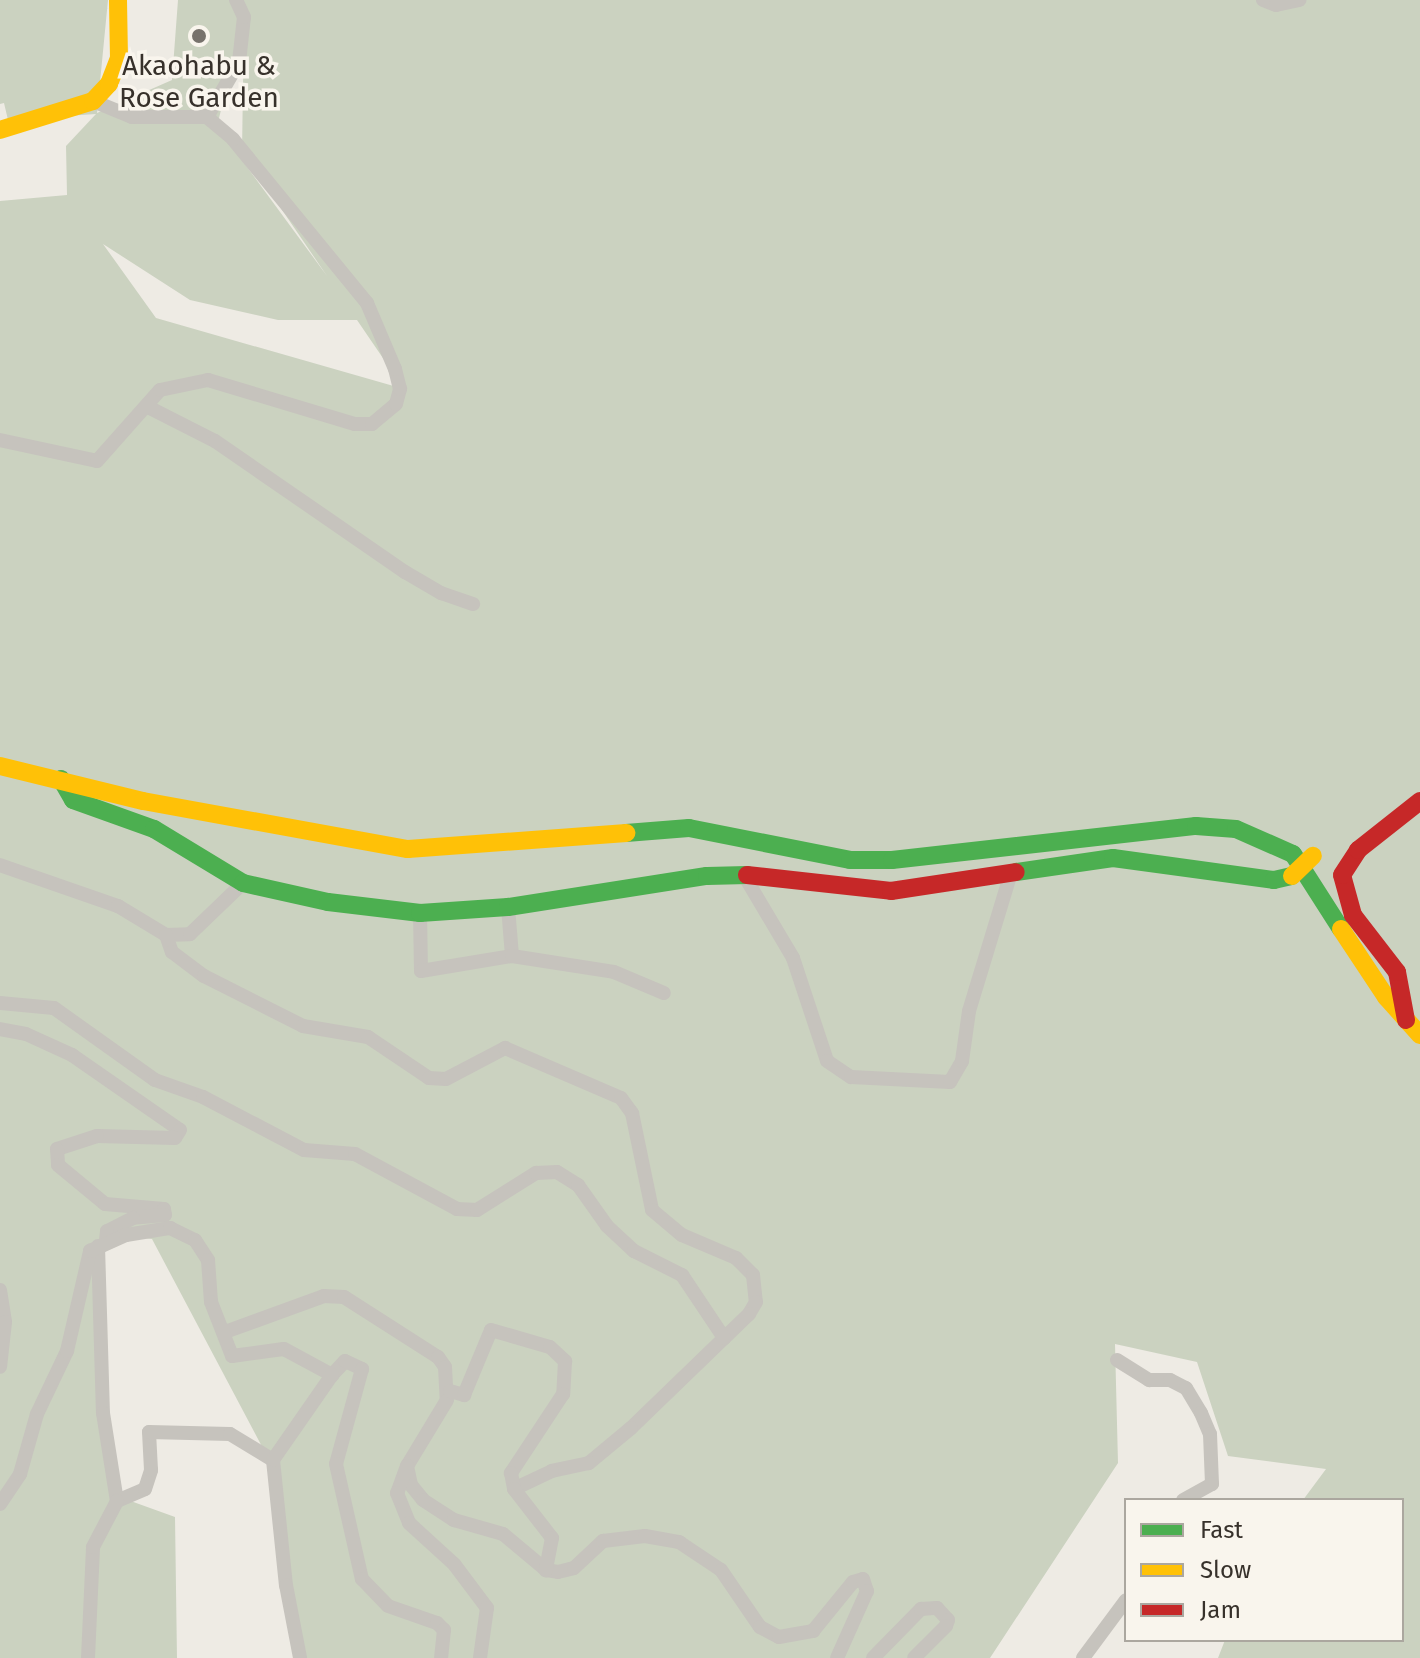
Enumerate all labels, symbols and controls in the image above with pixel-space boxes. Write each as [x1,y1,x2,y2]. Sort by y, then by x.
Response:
marker: Akaohabu & Rose Garden [190,27,208,45]
place label: Akaohabu & Rose Garden [119,49,279,115]
legend [1124,1498,1404,1642]
text: Fast [1200,1516,1243,1544]
text: Slow [1200,1556,1251,1584]
text: Jam [1200,1596,1241,1624]

